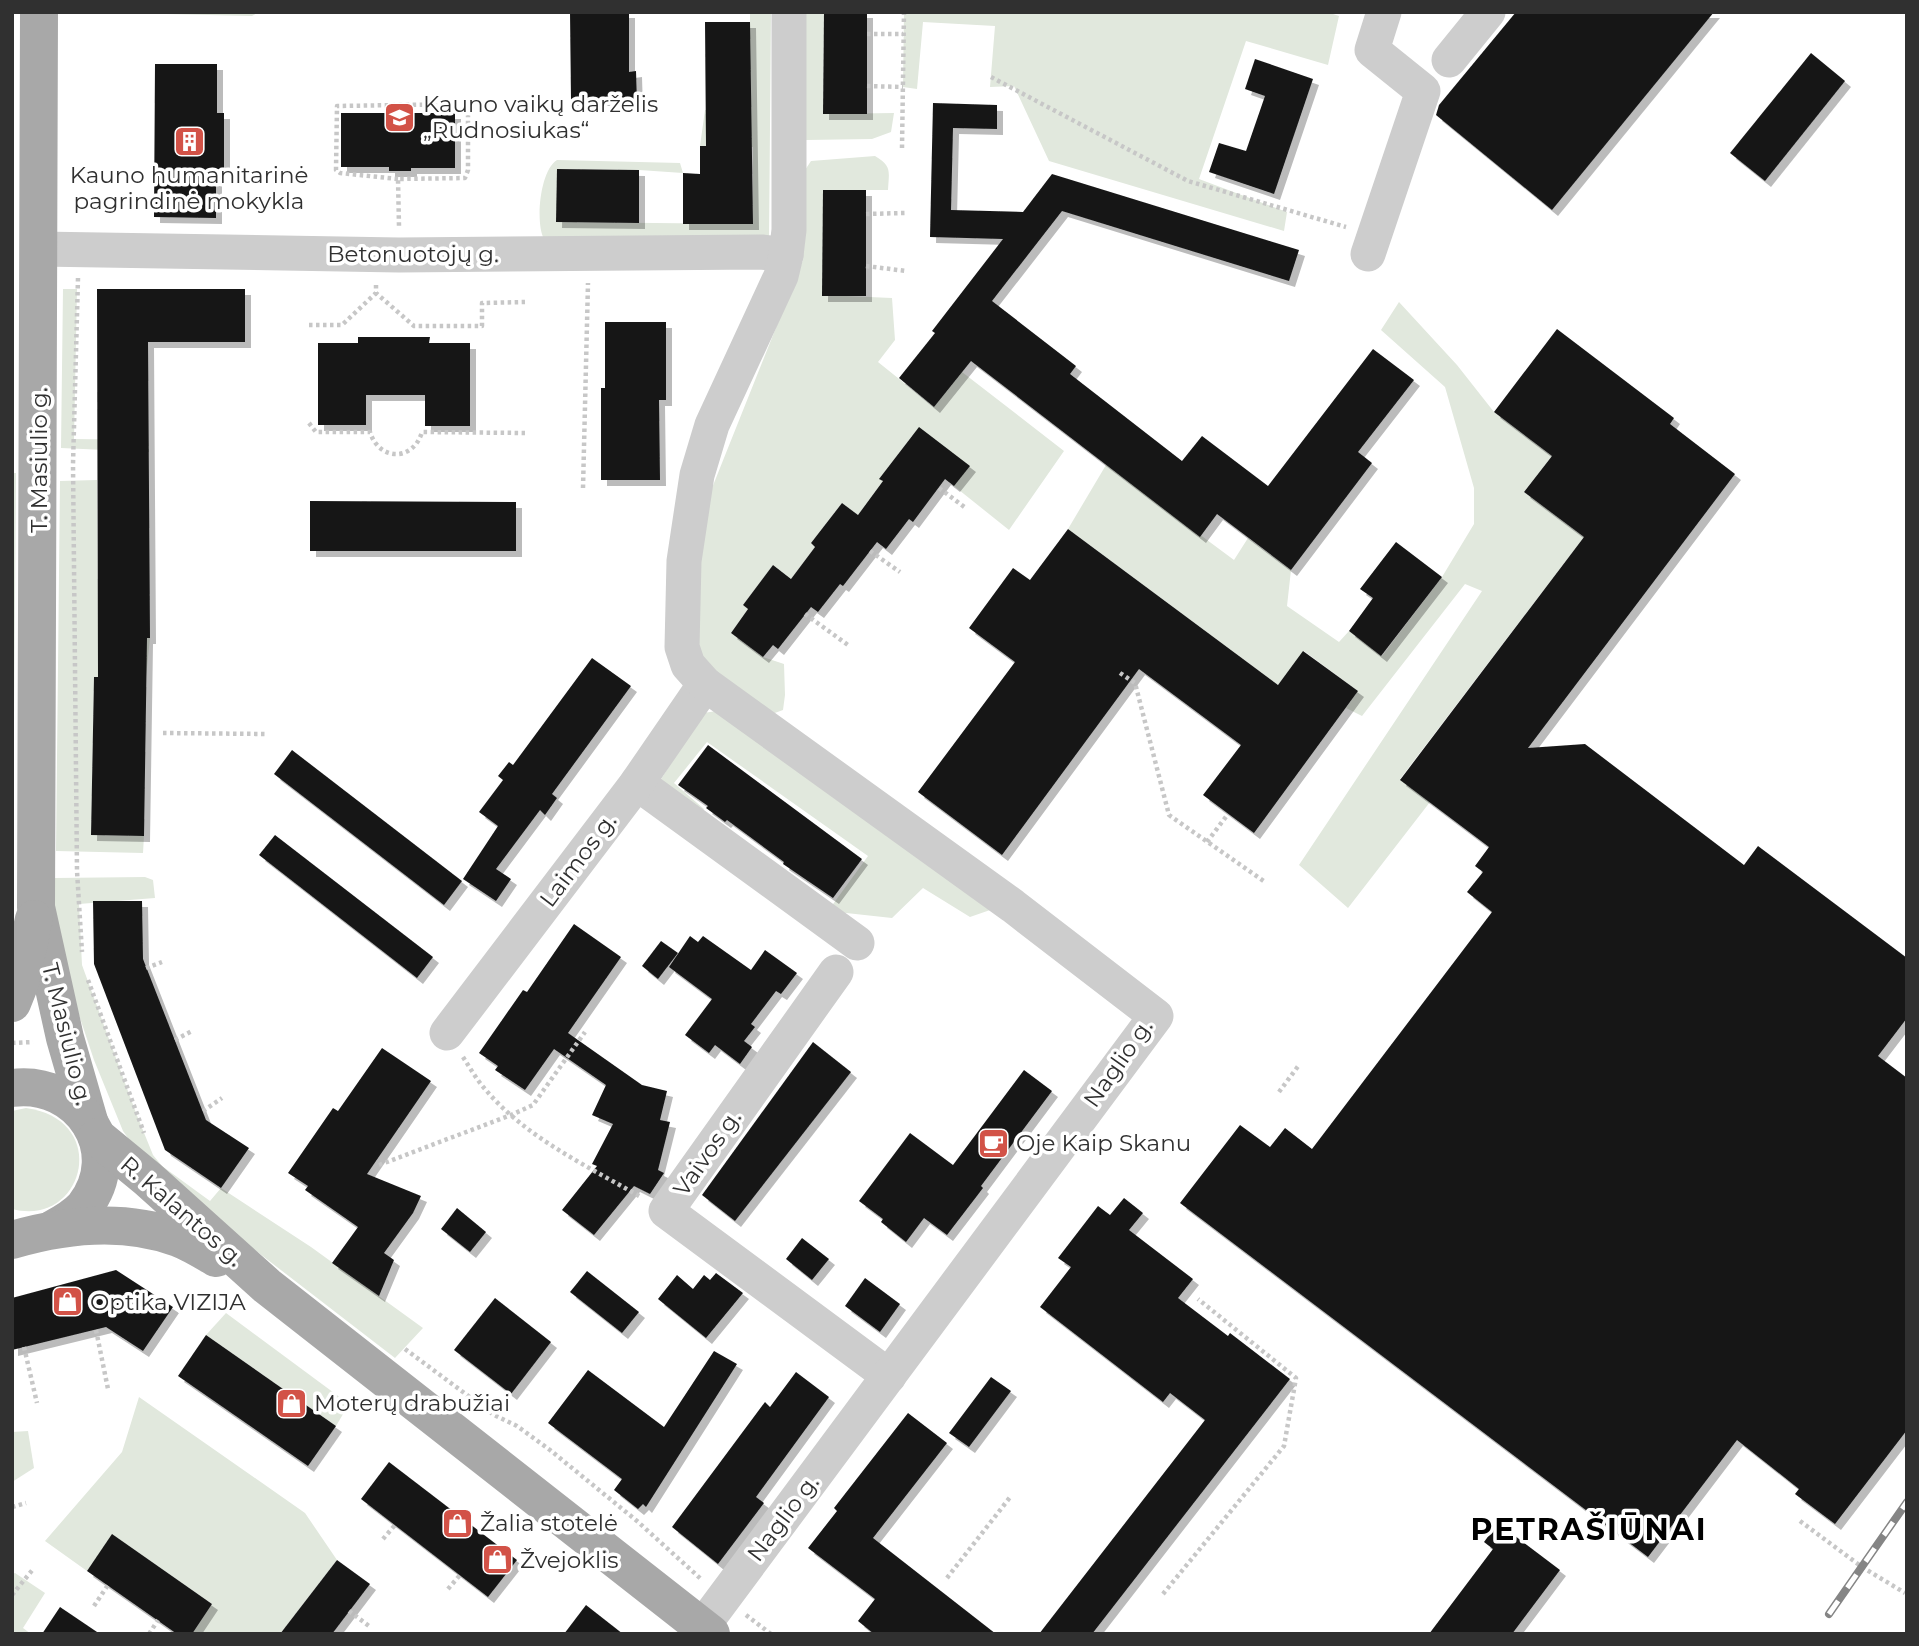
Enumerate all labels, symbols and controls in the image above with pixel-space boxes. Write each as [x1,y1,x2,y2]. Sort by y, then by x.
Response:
place label: Kauno vaikų darželis „Rudnosiukas“ [423,90,658,144]
school or university icon: Kauno vaikų darželis „Rudnosiukas“ [383,100,417,134]
building icon: Kauno humanitarinė pagrindinė mokykla [172,124,206,158]
place label: Kauno humanitarinė pagrindinė mokykla [70,161,308,215]
street label: Betonuotojų g. [327,240,499,268]
street label: T. Masiulio g. [25,387,53,533]
street label: Laimos g. [534,808,622,912]
street label: T. Masiulio g. [36,960,98,1108]
street label: Naglio g. [1077,1013,1159,1113]
street label: Vaivos g. [667,1104,747,1202]
cafe icon: Oje Kaip Skanu [976,1126,1010,1160]
place label: Oje Kaip Skanu [1016,1129,1191,1157]
street label: R. Kalantos g. [115,1150,249,1272]
shop icon: Optika VIZIJA [50,1285,84,1319]
place label: Optika VIZIJA [90,1288,246,1316]
shop icon: Moterų drabužiai [274,1386,308,1420]
place label: Moterų drabužiai [314,1389,510,1417]
street label: Naglio g. [741,1469,825,1567]
shop icon: Žalia stotelė [440,1506,474,1540]
place label: Žalia stotelė [480,1509,618,1537]
district label: PETRAŠIŪNAI [1470,1511,1708,1548]
shop icon: Žvejoklis [480,1543,514,1577]
place label: Žvejoklis [520,1546,619,1574]

